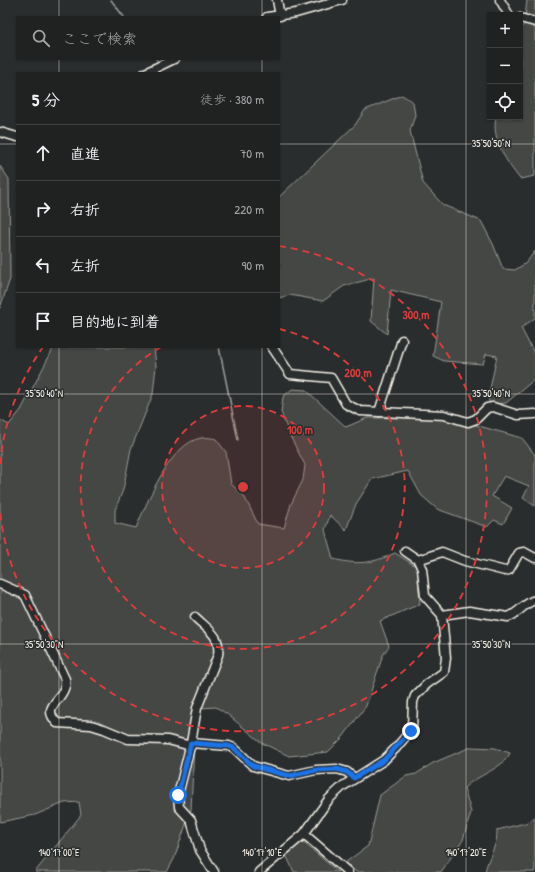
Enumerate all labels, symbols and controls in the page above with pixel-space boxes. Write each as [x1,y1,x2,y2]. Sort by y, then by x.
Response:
map controls [487,12,523,120]
button: + [487,12,523,48]
search box [16,16,280,60]
icon: search [30,27,52,49]
text: ここで検索 [62,28,137,49]
button: − [487,48,523,84]
button: locate [487,84,523,120]
text: 5 分 [32,88,60,111]
text: 徒歩 · 380 m [200,90,264,108]
text: 35°50'50"N [472,137,510,150]
icon: ahead [32,142,54,164]
text: 直進 [70,143,100,164]
text: 70 m [240,144,264,162]
icon: right [32,198,54,220]
text: 右折 [70,199,100,220]
text: 220 m [234,200,264,218]
icon: left [32,254,54,276]
text: 左折 [70,255,100,276]
text: 90 m [242,256,264,274]
text: 300 m [402,306,430,323]
icon: arrive [32,310,54,332]
text: 目的地に到着 [70,311,160,332]
text: 200 m [344,364,372,381]
text: 35°50'40"N [25,387,63,400]
text: 35°50'40"N [472,387,510,400]
text: 100 m [287,421,313,438]
centre of rings [236,480,250,494]
text: 35°50'30"N [25,638,63,651]
text: 35°50'30"N [472,638,510,651]
route end [402,722,420,740]
route start [169,786,187,804]
text: 140°17'00"E [39,846,80,859]
text: 140°17'10"E [242,846,283,859]
text: 140°17'20"E [445,846,487,859]

